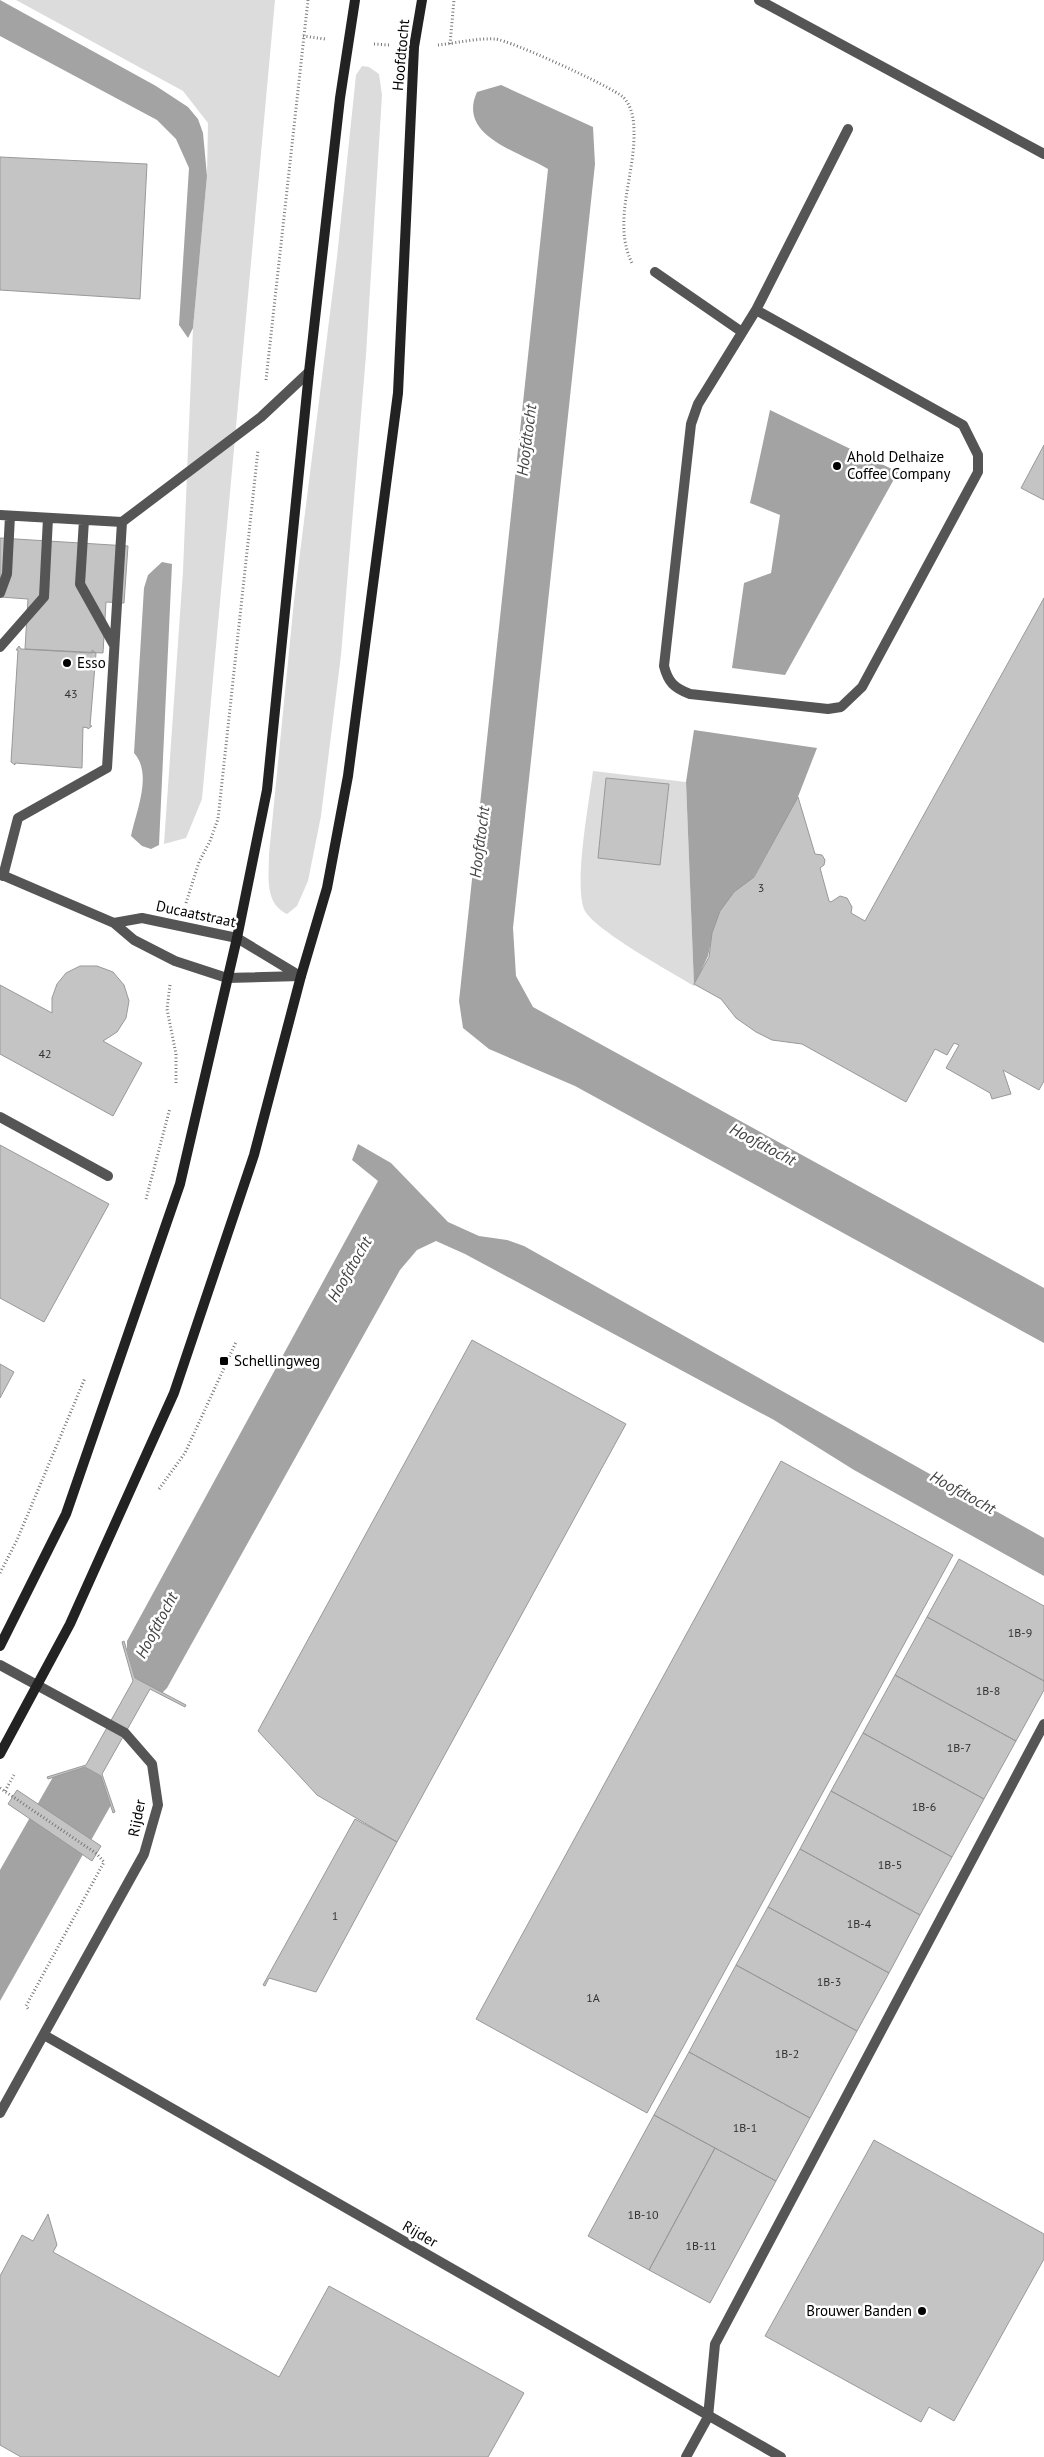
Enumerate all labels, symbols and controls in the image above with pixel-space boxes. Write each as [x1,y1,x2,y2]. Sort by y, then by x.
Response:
street label: Hoofdtocht [388,18,413,92]
water label: Hoofdtocht [512,402,540,477]
place label: Ahold Delhaize Coffee Company [847,447,950,483]
marker: Ahold Delhaize Coffee Company [831,460,843,472]
place label: Esso [77,653,106,672]
marker: Esso [61,657,73,669]
house number: 43 [64,686,78,701]
water label: Hoofdtocht [465,804,493,879]
house number: 3 [758,880,764,895]
street label: Ducaatstraat [154,896,238,931]
house number: 42 [38,1046,52,1061]
water label: Hoofdtocht [727,1118,800,1170]
water label: Hoofdtocht [322,1232,376,1305]
place label: Schellingweg [234,1351,320,1370]
marker: Schellingweg [218,1355,230,1367]
water label: Hoofdtocht [927,1466,1000,1519]
water label: Hoofdtocht [130,1588,182,1661]
house number: 1B-9 [1008,1625,1032,1640]
house number: 1B-8 [976,1683,1000,1698]
house number: 1B-7 [947,1740,971,1755]
street label: Rijder [124,1798,149,1838]
house number: 1B-6 [912,1799,936,1814]
house number: 1B-5 [878,1857,902,1872]
house number: 1 [332,1908,338,1923]
house number: 1B-4 [847,1916,872,1931]
house number: 1B-3 [817,1974,841,1989]
house number: 1A [586,1990,600,2005]
house number: 1B-2 [775,2046,799,2061]
house number: 1B-1 [733,2120,757,2135]
house number: 1B-10 [628,2207,659,2222]
street label: Rijder [399,2216,441,2251]
house number: 1B-11 [686,2238,716,2253]
place label: Brouwer Banden [806,2301,912,2320]
marker: Brouwer Banden [916,2305,928,2317]

